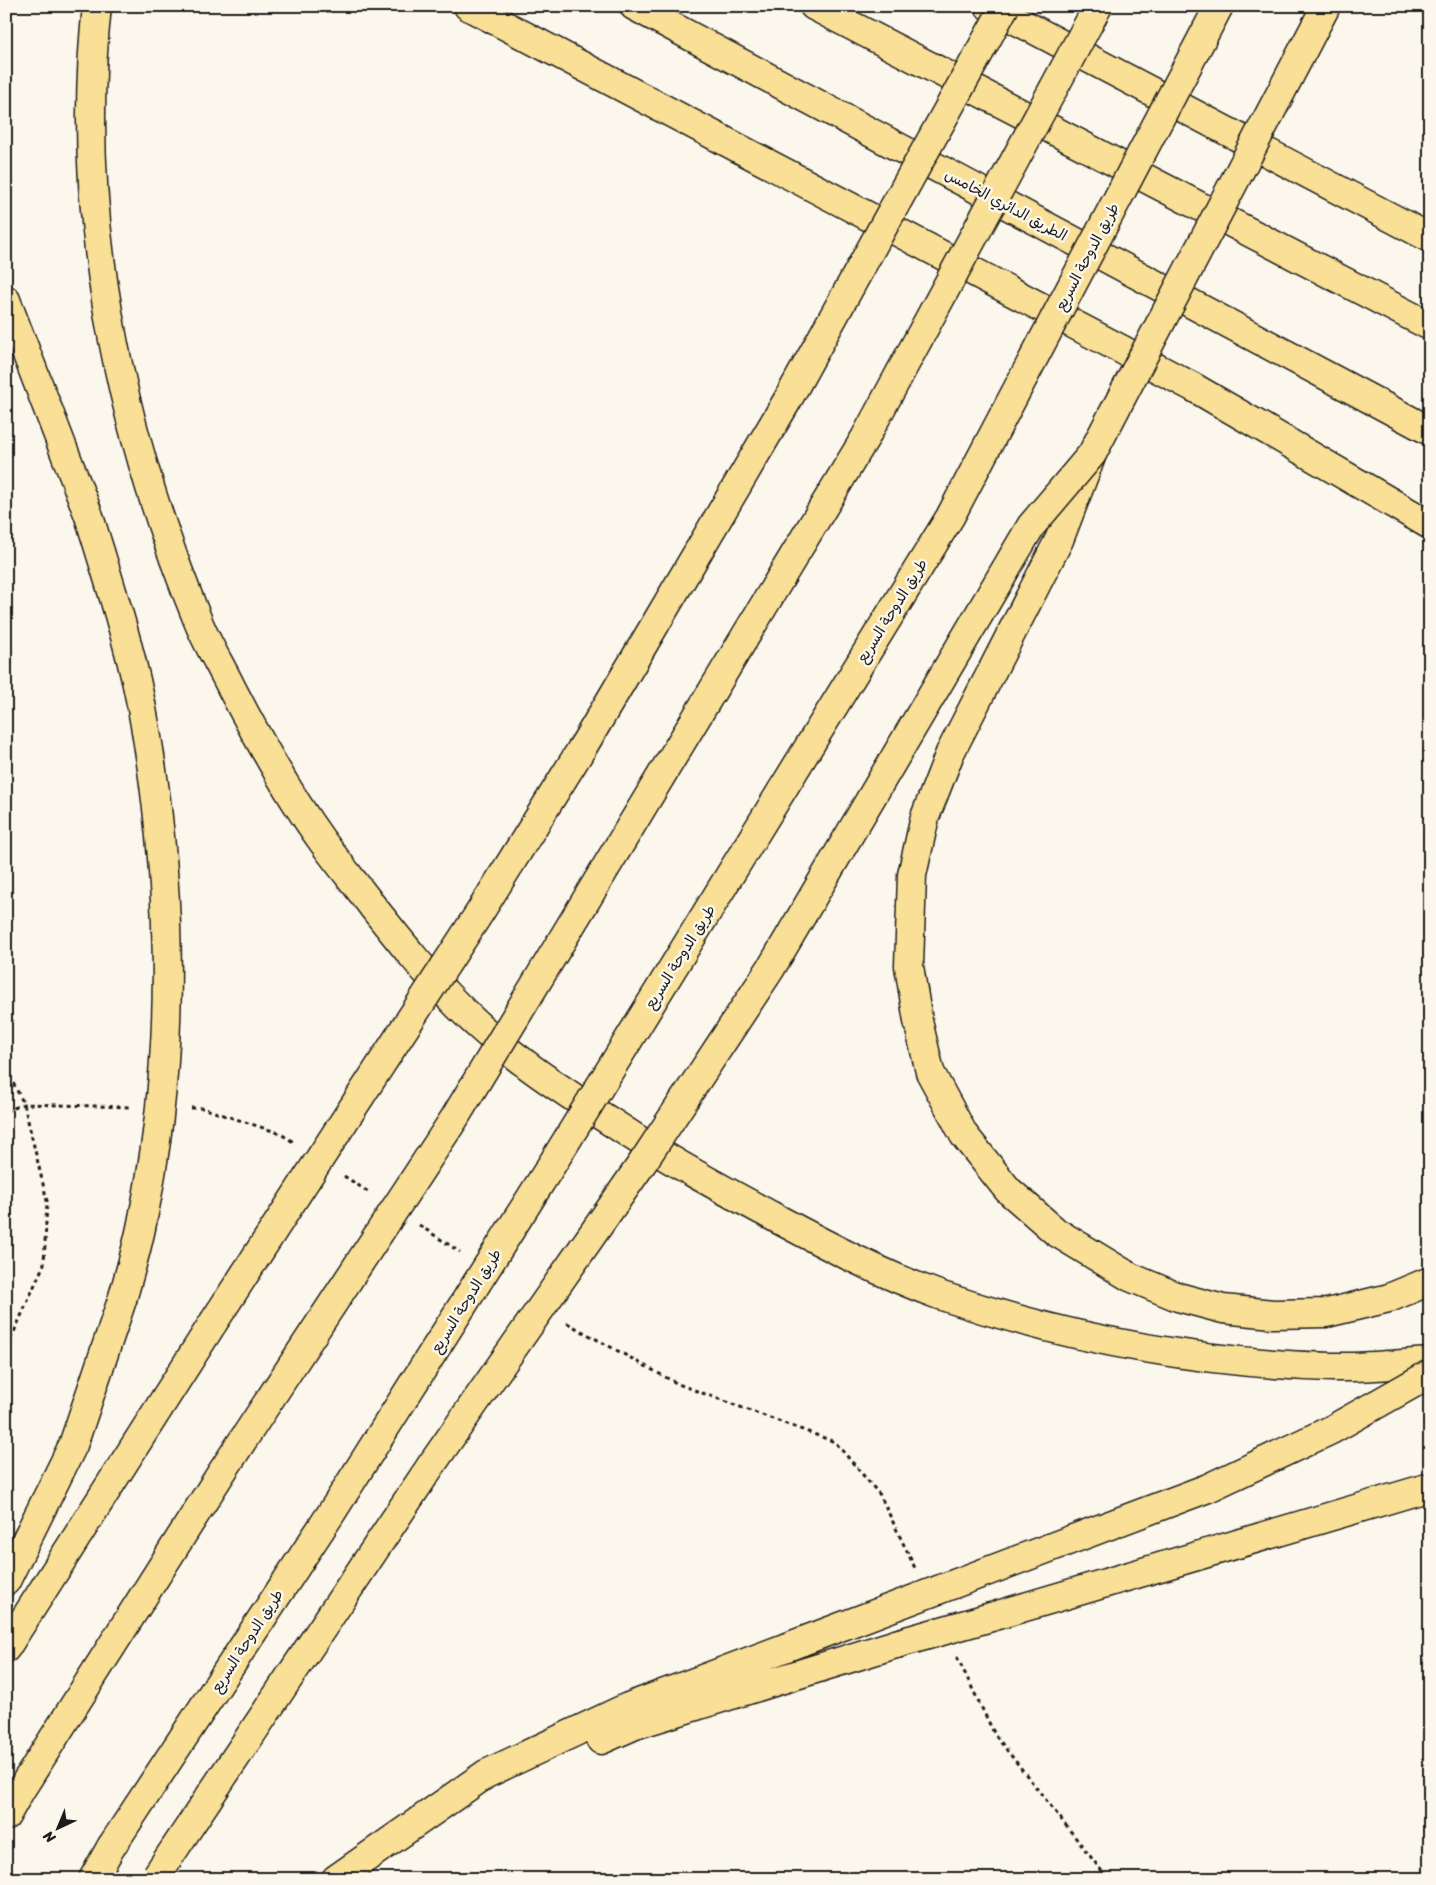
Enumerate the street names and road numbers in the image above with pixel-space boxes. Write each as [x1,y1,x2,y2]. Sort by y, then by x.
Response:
street label: الطريق الدائري الخامس [940,162,1072,248]
street label: طريق الدوحة السريع [1047,198,1127,316]
street label: طريق الدوحة السريع [849,553,935,669]
street label: طريق الدوحة السريع [637,899,723,1015]
street label: طريق الدوحة السريع [423,1243,509,1359]
street label: طريق الدوحة السريع [204,1584,290,1698]

